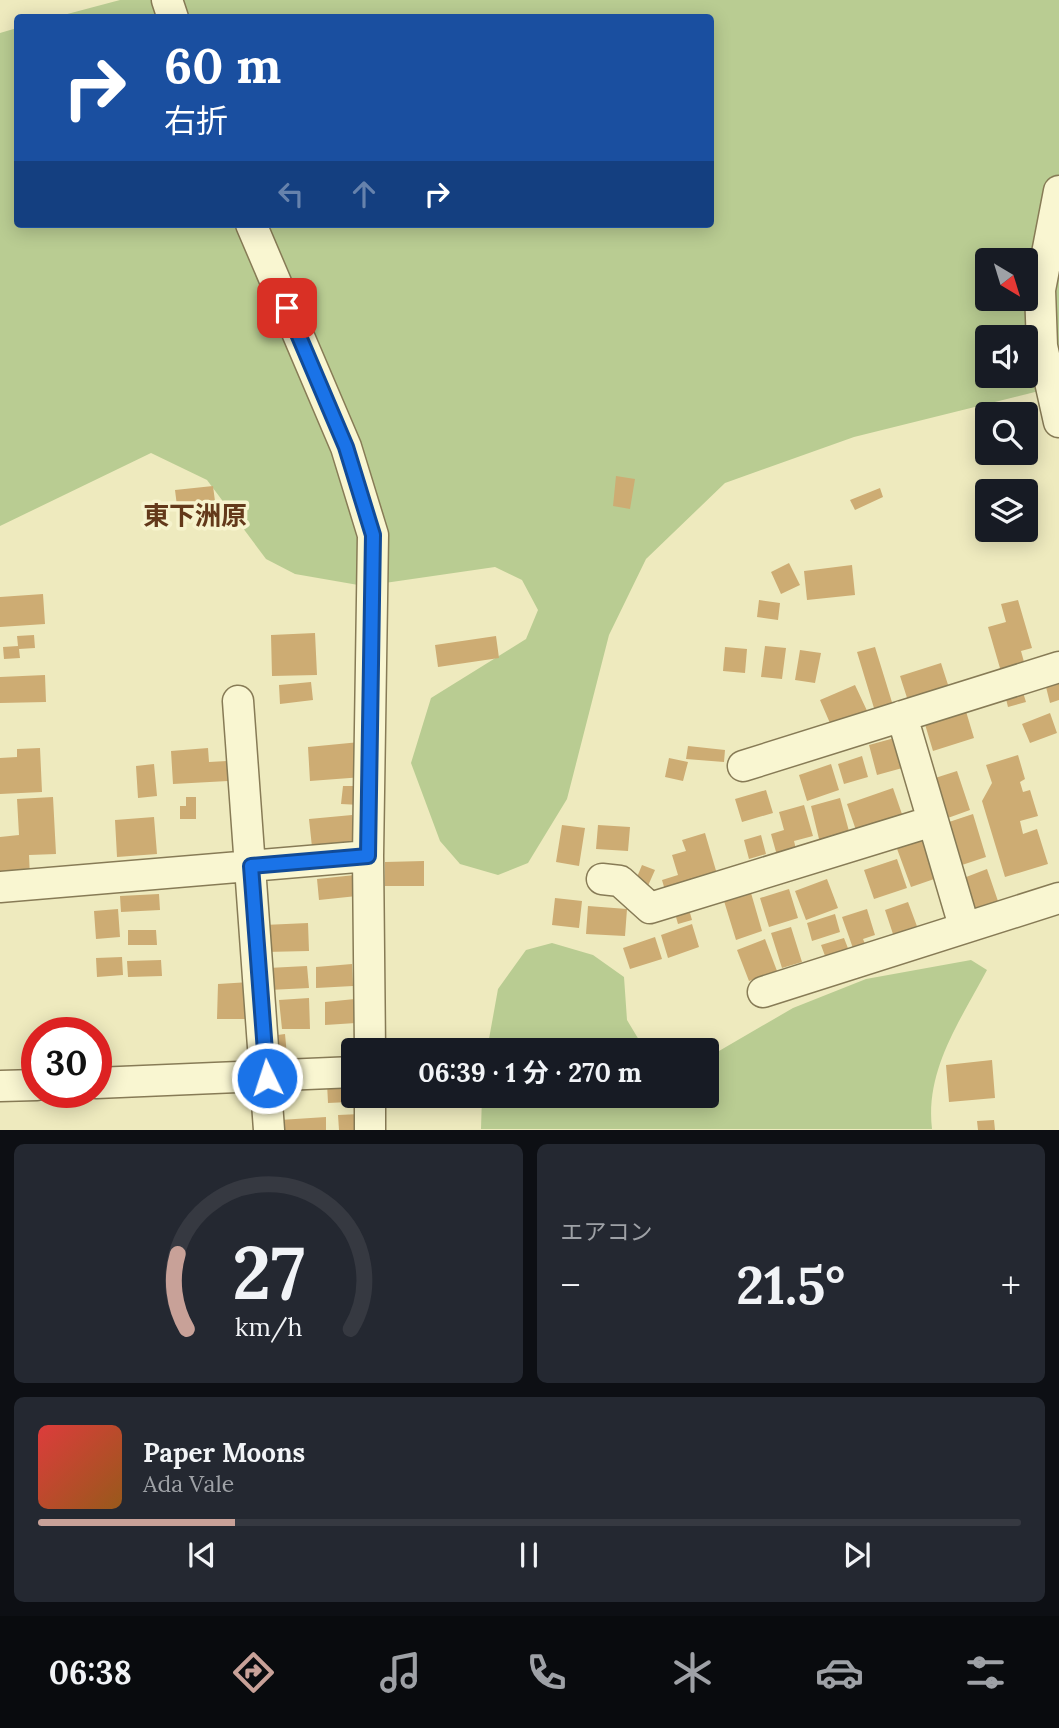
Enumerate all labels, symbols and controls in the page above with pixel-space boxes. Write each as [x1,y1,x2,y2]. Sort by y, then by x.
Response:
text: 60 m [164,34,281,96]
icon: right [49,42,140,133]
text: 右折 [164,100,228,141]
icon: left [272,175,310,213]
icon: ahead [345,175,383,213]
icon: right [418,175,456,213]
north arrow [975,248,1038,312]
map controls [975,248,1038,542]
pin [257,278,317,338]
icon: arrive [268,289,306,327]
button: sound [975,325,1038,388]
button: search [975,402,1038,465]
button: layers [975,479,1038,542]
district label: 東下洲原 [143,499,247,532]
speed limit sign: 30 [21,1017,112,1108]
position arrow [230,1041,304,1115]
text: 06:39 · 1 分 · 270 m [418,1056,642,1089]
text: エアコン [561,1217,653,1246]
text: 27 [232,1227,305,1320]
text: 21.5° [736,1252,845,1318]
text: − [561,1261,581,1309]
text: + [1001,1261,1021,1309]
text: km/h [234,1311,302,1343]
text: Paper Moons [143,1436,305,1469]
text: Ada Vale [143,1469,234,1498]
icon: previous [183,1536,221,1574]
icon: pause [510,1536,548,1574]
icon: next [838,1536,876,1574]
icon: directions [229,1648,278,1697]
icon: music [376,1648,425,1697]
icon: phone [522,1648,571,1697]
icon: climate [668,1648,717,1697]
icon: car [815,1648,864,1697]
icon: filters [961,1648,1010,1697]
text: 06:38 [49,1652,132,1693]

